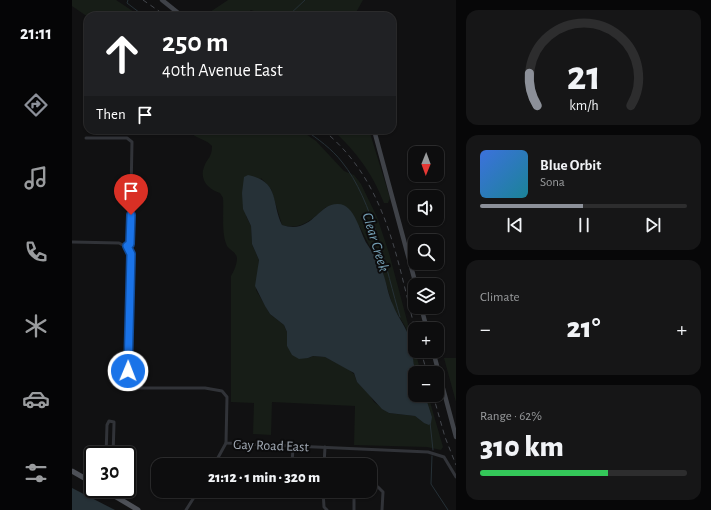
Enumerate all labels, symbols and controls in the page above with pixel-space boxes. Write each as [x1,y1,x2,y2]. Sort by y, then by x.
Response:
text: 21:11 [20,25,52,43]
icon: ahead [96,28,148,80]
text: 250 m [162,29,229,57]
text: 21 [566,55,601,96]
text: 40th Avenue East [162,62,283,80]
icon: directions [22,91,50,119]
text: km/h [569,98,598,112]
icon: arrive [134,104,156,126]
text: Then [96,107,126,122]
north arrow [408,146,444,182]
map controls [408,146,444,402]
text: Blue Orbit [540,158,601,173]
icon: music [22,164,50,192]
pin [114,174,148,215]
text: Sona [540,176,565,189]
icon: arrive [120,180,142,202]
button: sound [408,190,444,226]
water label: Clear Creek [359,211,392,274]
icon: previous [504,214,526,236]
icon: pause [573,214,595,236]
icon: next [642,214,664,236]
button: search [408,234,444,270]
icon: phone [22,238,50,266]
button: layers [408,278,444,314]
text: Climate [480,291,519,304]
icon: climate [22,312,50,340]
text: 21° [566,313,601,343]
text: − [480,318,491,340]
text: + [676,318,687,340]
button: + [408,322,444,358]
position arrow [107,350,149,392]
button: − [408,366,444,402]
icon: car [22,385,50,413]
text: Range · 62% [480,410,542,423]
text: 310 km [480,432,564,462]
street label: Gay Road East [233,438,310,454]
speed limit sign: 30 [84,446,136,498]
icon: filters [22,459,50,487]
text: 21:12 · 1 min · 320 m [208,470,320,485]

